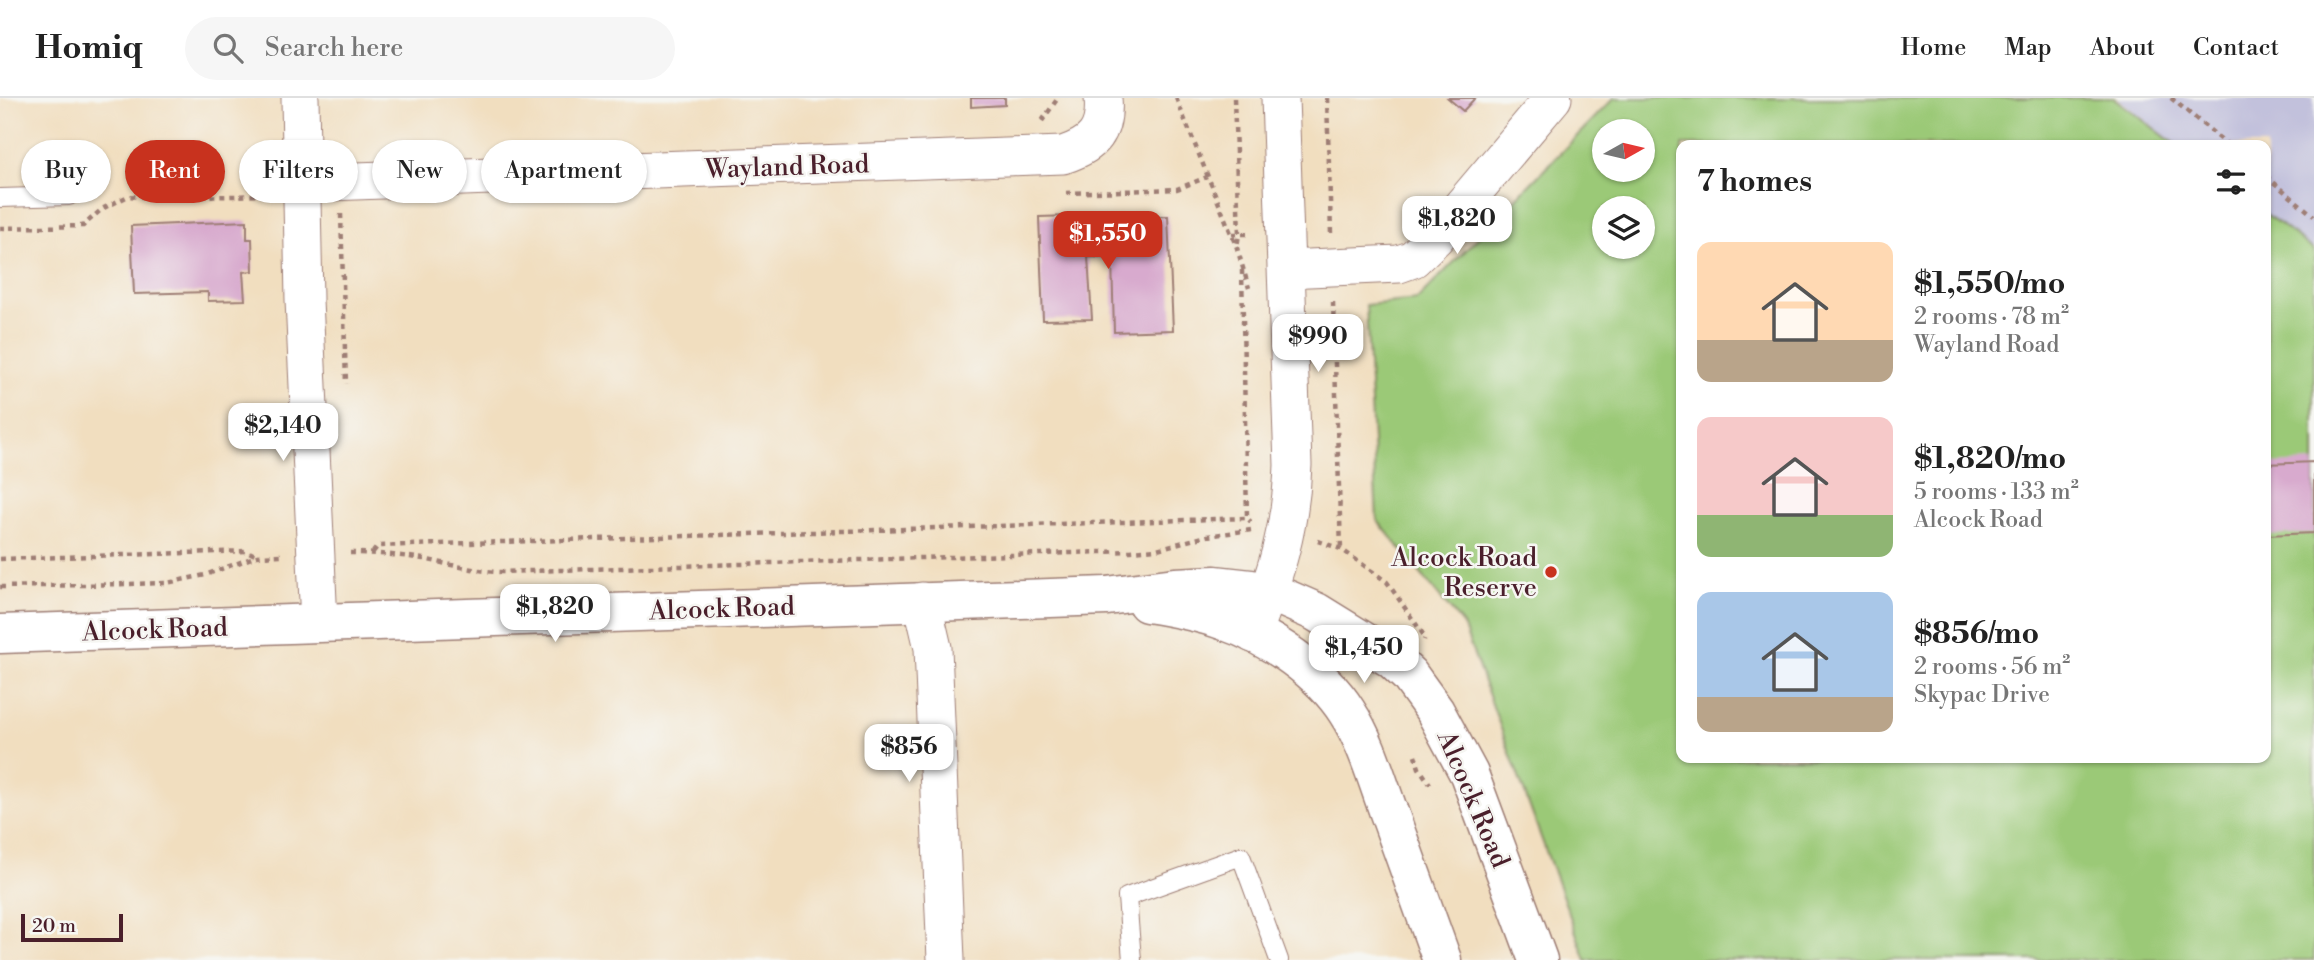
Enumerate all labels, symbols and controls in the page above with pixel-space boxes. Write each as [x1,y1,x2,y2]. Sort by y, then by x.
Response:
search box [185,17,675,80]
text: Homiq [35,28,143,69]
icon: search [209,29,247,67]
text: Search here [265,32,403,64]
text: Home [1901,33,1966,63]
text: Map [2004,33,2052,63]
text: About [2090,33,2155,63]
text: Contact [2193,33,2279,63]
north arrow [1592,119,1656,182]
map controls [1592,119,1655,259]
chip: Buy [21,140,111,203]
chip: Rent [125,140,225,203]
chip: Filters [239,140,358,203]
chip: New [372,140,467,203]
chip: Apartment [481,140,647,203]
street label: Wayland Road [703,148,870,186]
text: 7 homes [1697,163,1812,201]
icon: filters [2212,163,2250,201]
button: layers [1592,196,1655,259]
pin: $1,820 [1400,197,1514,256]
text: $1,820 [1418,205,1496,233]
pin: $1,550 [1051,212,1165,271]
text: $1,550 [1069,220,1147,248]
text: $1,550/mo [1914,265,2066,303]
icon: home [1753,270,1837,354]
text: 2 rooms · 78 m² [1914,303,2069,331]
pin: $990 [1277,314,1359,374]
text: $990 [1288,323,1348,351]
text: Wayland Road [1914,331,2059,359]
pin: $2,140 [226,404,340,463]
text: $2,140 [244,412,322,440]
text: $1,820/mo [1914,440,2066,478]
icon: home [1753,445,1837,529]
text: 5 rooms · 133 m² [1914,478,2079,506]
text: Alcock Road [1914,506,2043,534]
place label: Alcock Road Reserve [1390,542,1537,604]
marker: Alcock Road Reserve [1543,564,1559,580]
pin: $1,820 [498,584,612,644]
street label: Alcock Road [648,590,796,628]
text: $1,820 [516,593,594,621]
street label: Alcock Road [81,611,229,649]
text: $856/mo [1914,615,2039,653]
icon: home [1753,620,1837,704]
pin: $1,450 [1307,626,1421,685]
text: $1,450 [1325,634,1403,662]
text: 2 rooms · 56 m² [1914,653,2070,681]
text: Skypac Drive [1914,681,2050,709]
pin: $856 [868,724,950,784]
street label: Alcock Road [1430,725,1516,873]
text: $856 [880,733,938,761]
scale bar [21,911,122,943]
text: 20 m [32,914,76,938]

